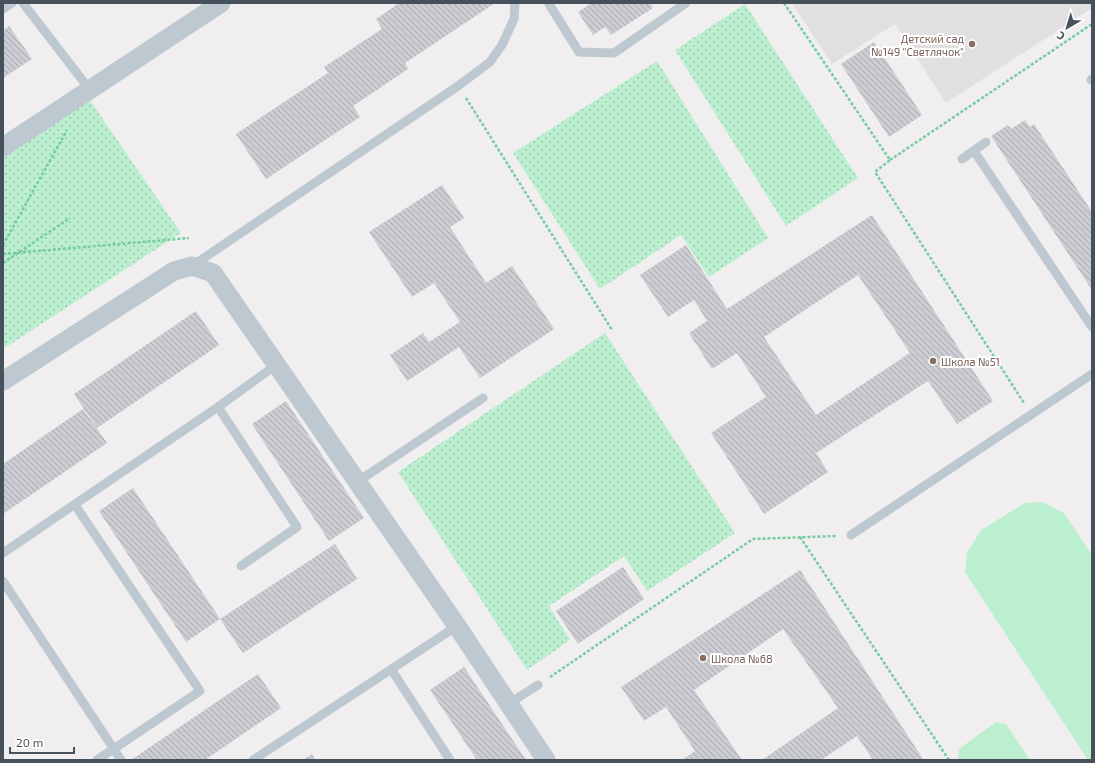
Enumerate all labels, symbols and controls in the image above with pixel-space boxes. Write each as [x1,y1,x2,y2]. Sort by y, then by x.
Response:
north arrow [1047,8,1087,48]
text: С [1054,29,1067,43]
place label: Детский сад №149 "Светлячок" [871,32,965,58]
marker: Детский сад №149 "Светлячок" [967,39,977,49]
place label: Школа №51 [941,355,1000,368]
marker: Школа №51 [928,356,938,366]
place label: Школа №68 [711,652,773,665]
marker: Школа №68 [698,653,708,663]
scale bar [10,729,74,755]
text: 20 m [16,735,43,749]

